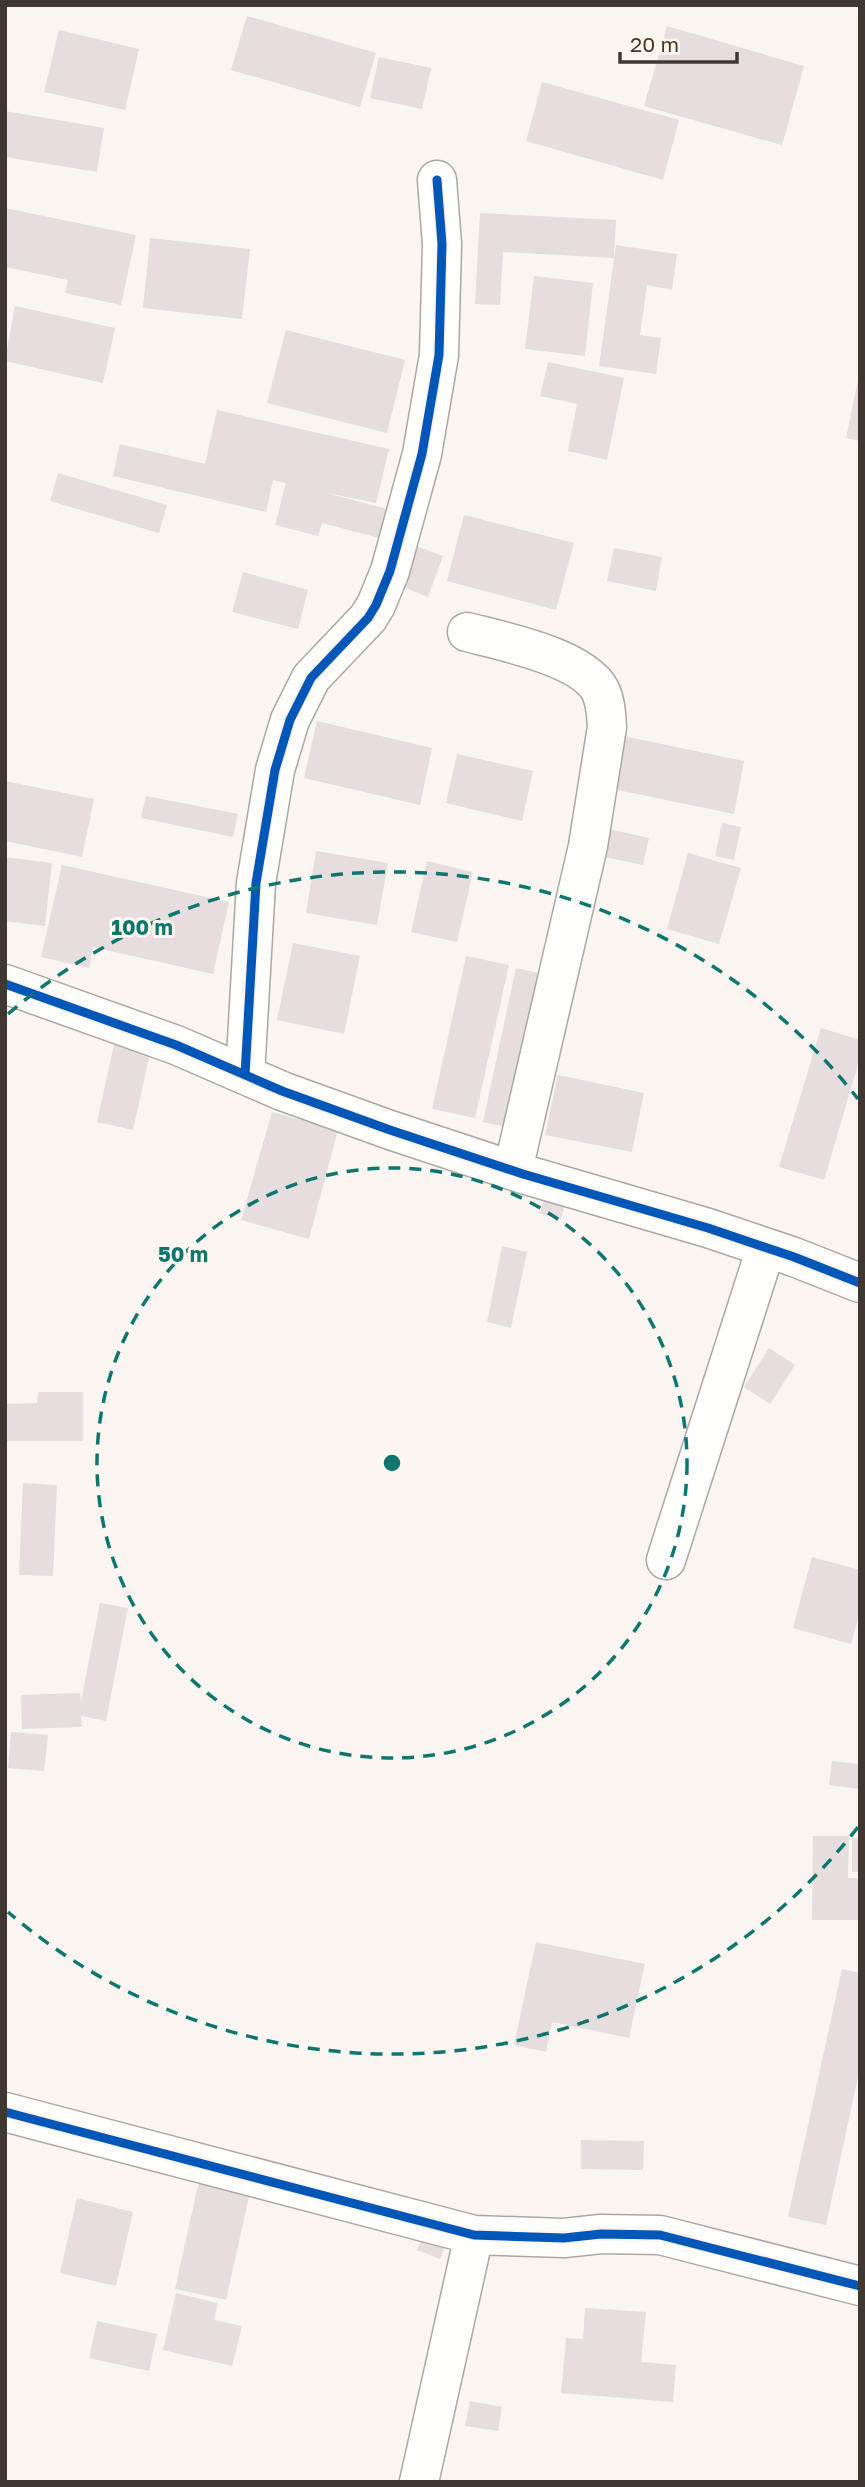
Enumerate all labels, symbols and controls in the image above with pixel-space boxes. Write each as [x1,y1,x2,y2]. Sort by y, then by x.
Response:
scale bar [620,21,737,65]
text: 20 m [630,31,679,57]
text: 100 m [111,914,173,940]
text: 50 m [158,1241,208,1267]
centre of rings [380,1451,404,1475]

